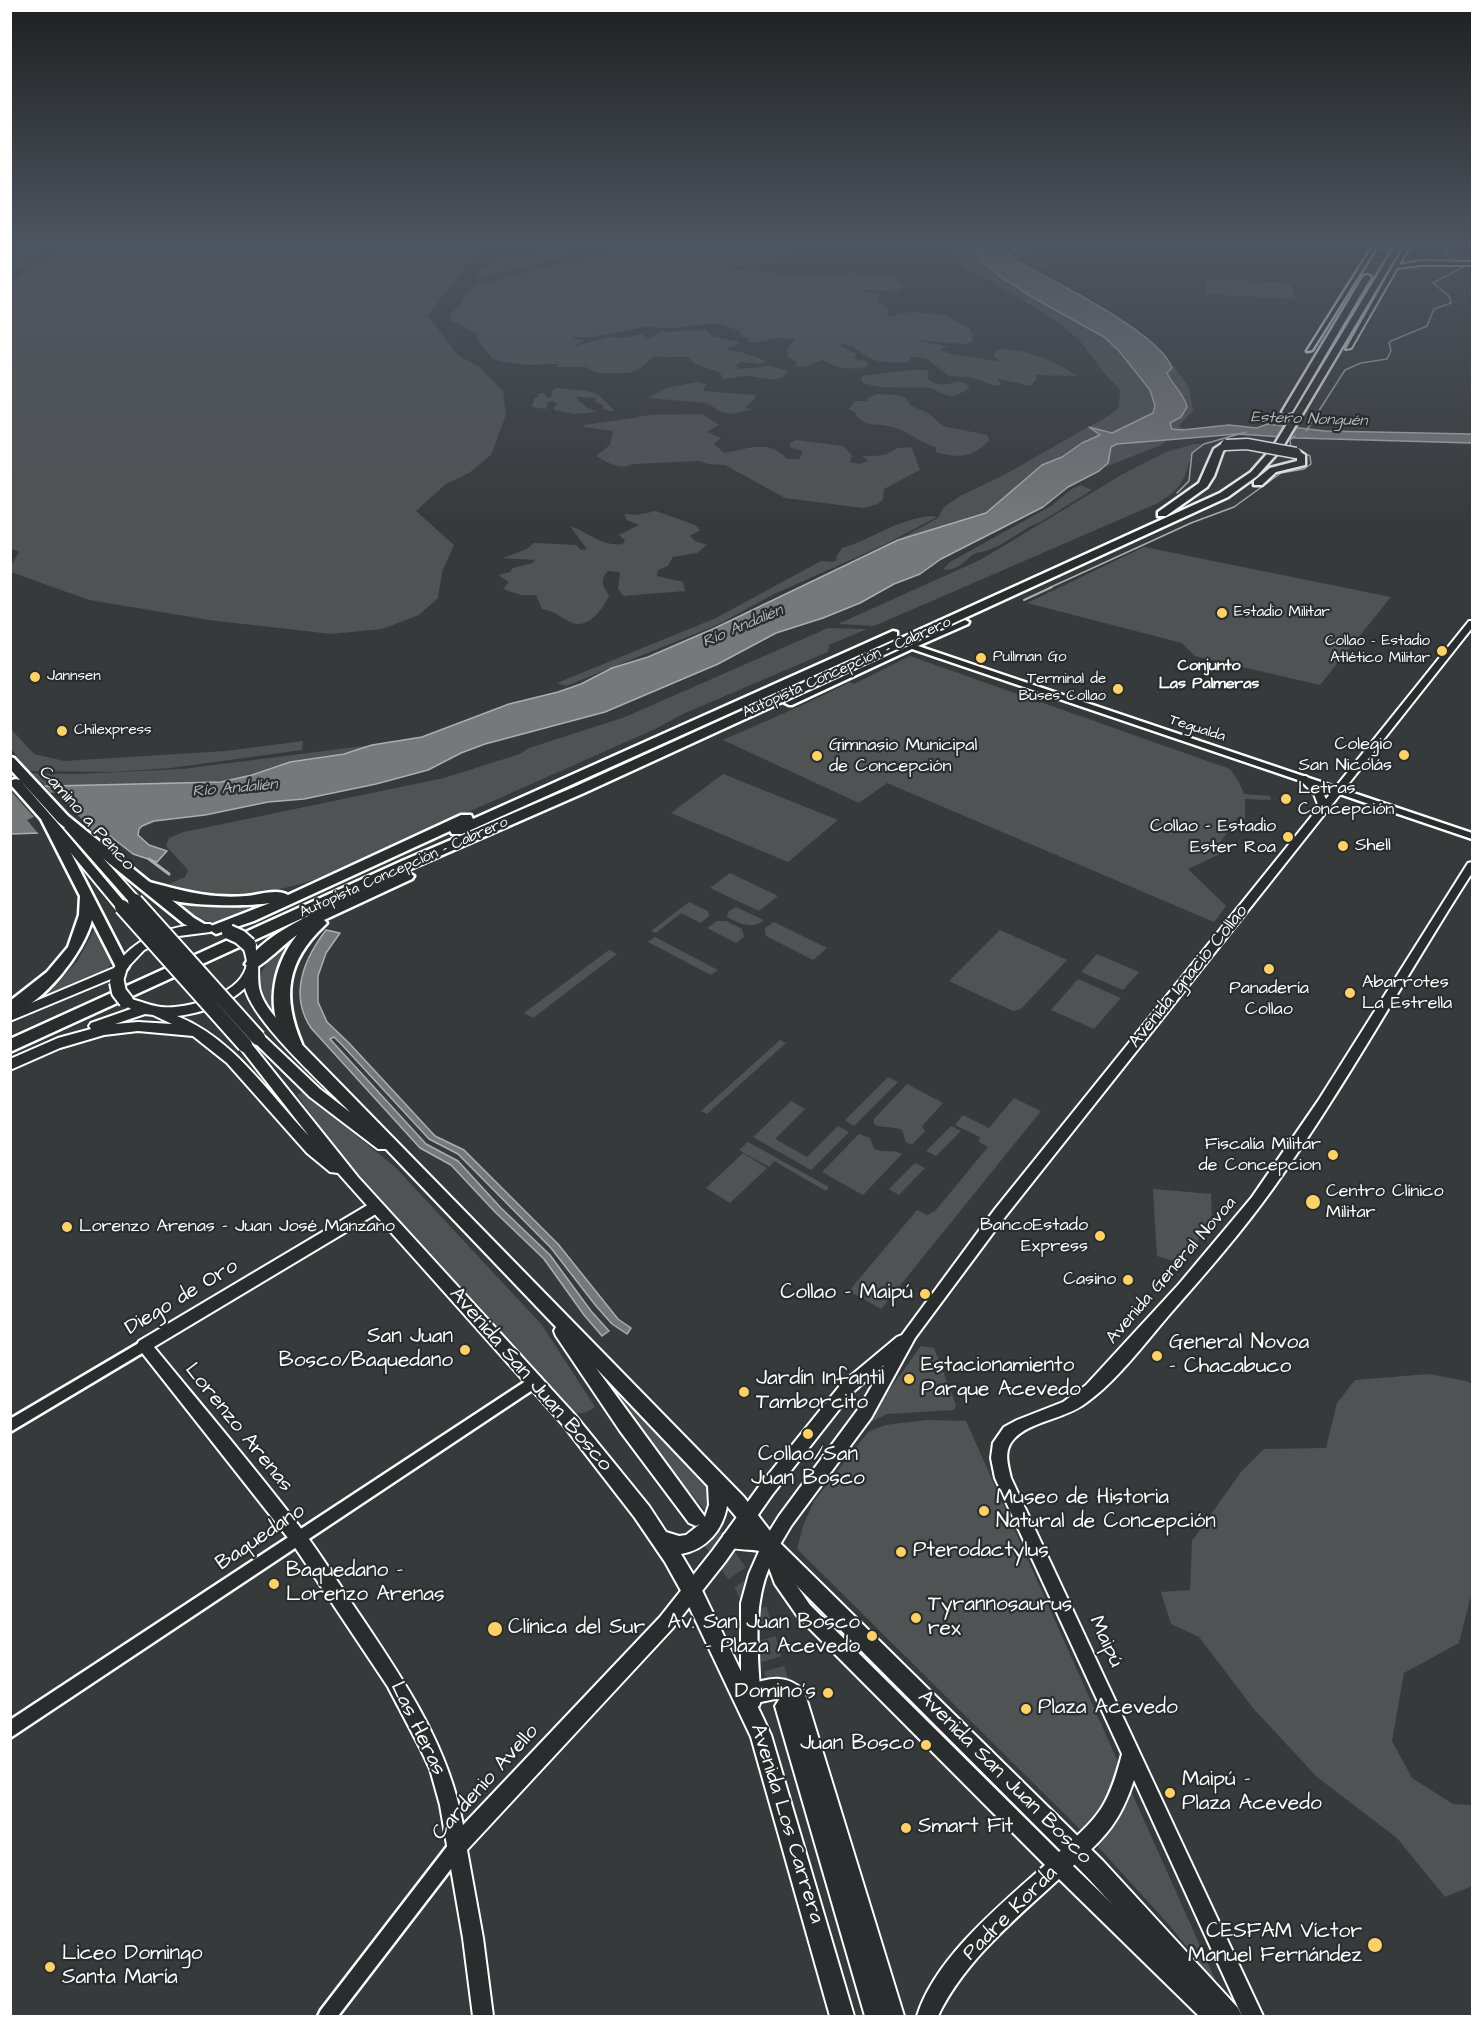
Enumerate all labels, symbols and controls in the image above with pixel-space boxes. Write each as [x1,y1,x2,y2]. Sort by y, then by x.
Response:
water label: Estero Nonguén [1250,408,1368,432]
water label: Río Andalién [700,601,786,653]
place label: Estadio Militar [1234,604,1330,622]
marker: Estadio Militar [1215,606,1229,620]
street label: Autopista Concepción - Cabrero [740,614,954,722]
place label: Collao - Estadio Atlético Militar [1325,633,1430,668]
marker: Collao - Estadio Atlético Militar [1435,644,1449,658]
place label: Pullman Go [993,649,1067,667]
marker: Pullman Go [974,651,988,665]
district label: Conjunto Las Palmeras [1159,657,1259,695]
place label: Jannsen [47,668,101,686]
marker: Jannsen [28,670,42,684]
place label: Terminal de Buses Collao [1019,671,1106,706]
marker: Terminal de Buses Collao [1111,682,1125,696]
street label: Tegualda [1167,711,1227,747]
place label: Chilexpress [74,722,152,740]
marker: Chilexpress [55,724,69,738]
place label: Colegio San Nicolás [1299,734,1392,777]
place label: Gimnasio Municipal de Concepción [829,735,977,777]
marker: Colegio San Nicolás [1397,748,1411,762]
marker: Gimnasio Municipal de Concepción [810,749,824,763]
street label: Camino a Penco [33,762,139,876]
water label: Río Andalién [192,776,278,802]
place label: Letras Concepción [1298,778,1394,820]
marker: Letras Concepción [1279,792,1293,806]
street label: Autopista Concepción - Cabrero [297,814,511,922]
place label: Collao - Estadio Ester Roa [1150,816,1276,858]
marker: Collao - Estadio Ester Roa [1281,830,1295,844]
place label: Shell [1355,835,1391,857]
marker: Shell [1336,839,1350,853]
street label: Avenida Ignacio Collao [1125,901,1253,1053]
marker: Panadería Collao [1262,962,1276,976]
place label: Abarrotes La Estrella [1362,972,1452,1014]
place label: Panadería Collao [1229,978,1309,1020]
marker: Abarrotes La Estrella [1343,986,1357,1000]
place label: Fiscalía Militar de Concepcion [1199,1134,1321,1176]
marker: Fiscalía Militar de Concepcion [1326,1148,1340,1162]
place label: Centro Clínico Militar [1326,1181,1444,1224]
street label: Avenida General Novoa [1102,1193,1242,1349]
marker: Centro Clínico Militar [1304,1193,1322,1211]
place label: BancoEstado Express [980,1215,1088,1258]
place label: Lorenzo Arenas - Juan José Manzano [79,1216,395,1238]
marker: Lorenzo Arenas - Juan José Manzano [60,1220,74,1234]
marker: BancoEstado Express [1093,1229,1107,1243]
street label: Diego de Oro [121,1254,243,1342]
place label: Casino [1063,1269,1116,1291]
marker: Casino [1121,1273,1135,1287]
place label: Collao - Maipú [780,1281,913,1307]
street label: Avenida San Juan Bosco [443,1283,617,1477]
marker: Collao - Maipú [918,1287,932,1301]
place label: San Juan Bosco/Baquedano [279,1325,453,1375]
place label: General Novoa - Chacabuco [1169,1331,1309,1381]
marker: San Juan Bosco/Baquedano [458,1343,472,1357]
marker: General Novoa - Chacabuco [1150,1349,1164,1363]
place label: Estacionamiento Parque Acevedo [921,1354,1081,1404]
street label: Lorenzo Arenas [178,1358,298,1498]
place label: Jardín Infantil Tamborcito [756,1367,885,1417]
marker: Estacionamiento Parque Acevedo [902,1372,916,1386]
marker: Jardín Infantil Tamborcito [737,1385,751,1399]
marker: Collao/San Juan Bosco [801,1427,815,1441]
place label: Collao/San Juan Bosco [751,1443,865,1493]
place label: Museo de Historia Natural de Concepción [996,1486,1216,1536]
street label: Baquedano [212,1499,310,1577]
marker: Museo de Historia Natural de Concepción [977,1504,991,1518]
place label: Pterodactylus [913,1539,1049,1565]
marker: Pterodactylus [894,1545,908,1559]
place label: Baquedano - Lorenzo Arenas [286,1559,445,1609]
marker: Baquedano - Lorenzo Arenas [267,1577,281,1591]
place label: Tyrannosaurus rex [928,1593,1072,1643]
place label: Av. San Juan Bosco - Plaza Acevedo [667,1611,860,1661]
marker: Tyrannosaurus rex [909,1611,923,1625]
street label: Maipú [1082,1612,1128,1672]
place label: Clínica del Sur [508,1616,645,1642]
marker: Clínica del Sur [486,1620,504,1638]
marker: Av. San Juan Bosco - Plaza Acevedo [865,1629,879,1643]
street label: Las Heras [384,1678,450,1780]
place label: Domino's [735,1680,816,1706]
marker: Domino's [821,1686,835,1700]
street label: Avenida San Juan Bosco [912,1686,1096,1870]
place label: Plaza Acevedo [1038,1696,1178,1722]
marker: Plaza Acevedo [1019,1702,1033,1716]
street label: Cardenio Avello [427,1720,545,1846]
street label: Avenida Los Carrera [744,1721,828,1927]
place label: Juan Bosco [800,1732,914,1758]
marker: Juan Bosco [919,1738,933,1752]
place label: Maipú - Plaza Acevedo [1182,1768,1322,1818]
marker: Maipú - Plaza Acevedo [1163,1786,1177,1800]
place label: Smart Fit [918,1815,1013,1841]
marker: Smart Fit [899,1821,913,1835]
street label: Padre Korda [958,1861,1064,1967]
place label: CESFAM Víctor Manuel Fernández [1188,1920,1362,1970]
marker: CESFAM Víctor Manuel Fernández [1366,1936,1384,1954]
place label: Liceo Domingo Santa María [62,1942,203,1992]
marker: Liceo Domingo Santa María [43,1960,57,1974]

